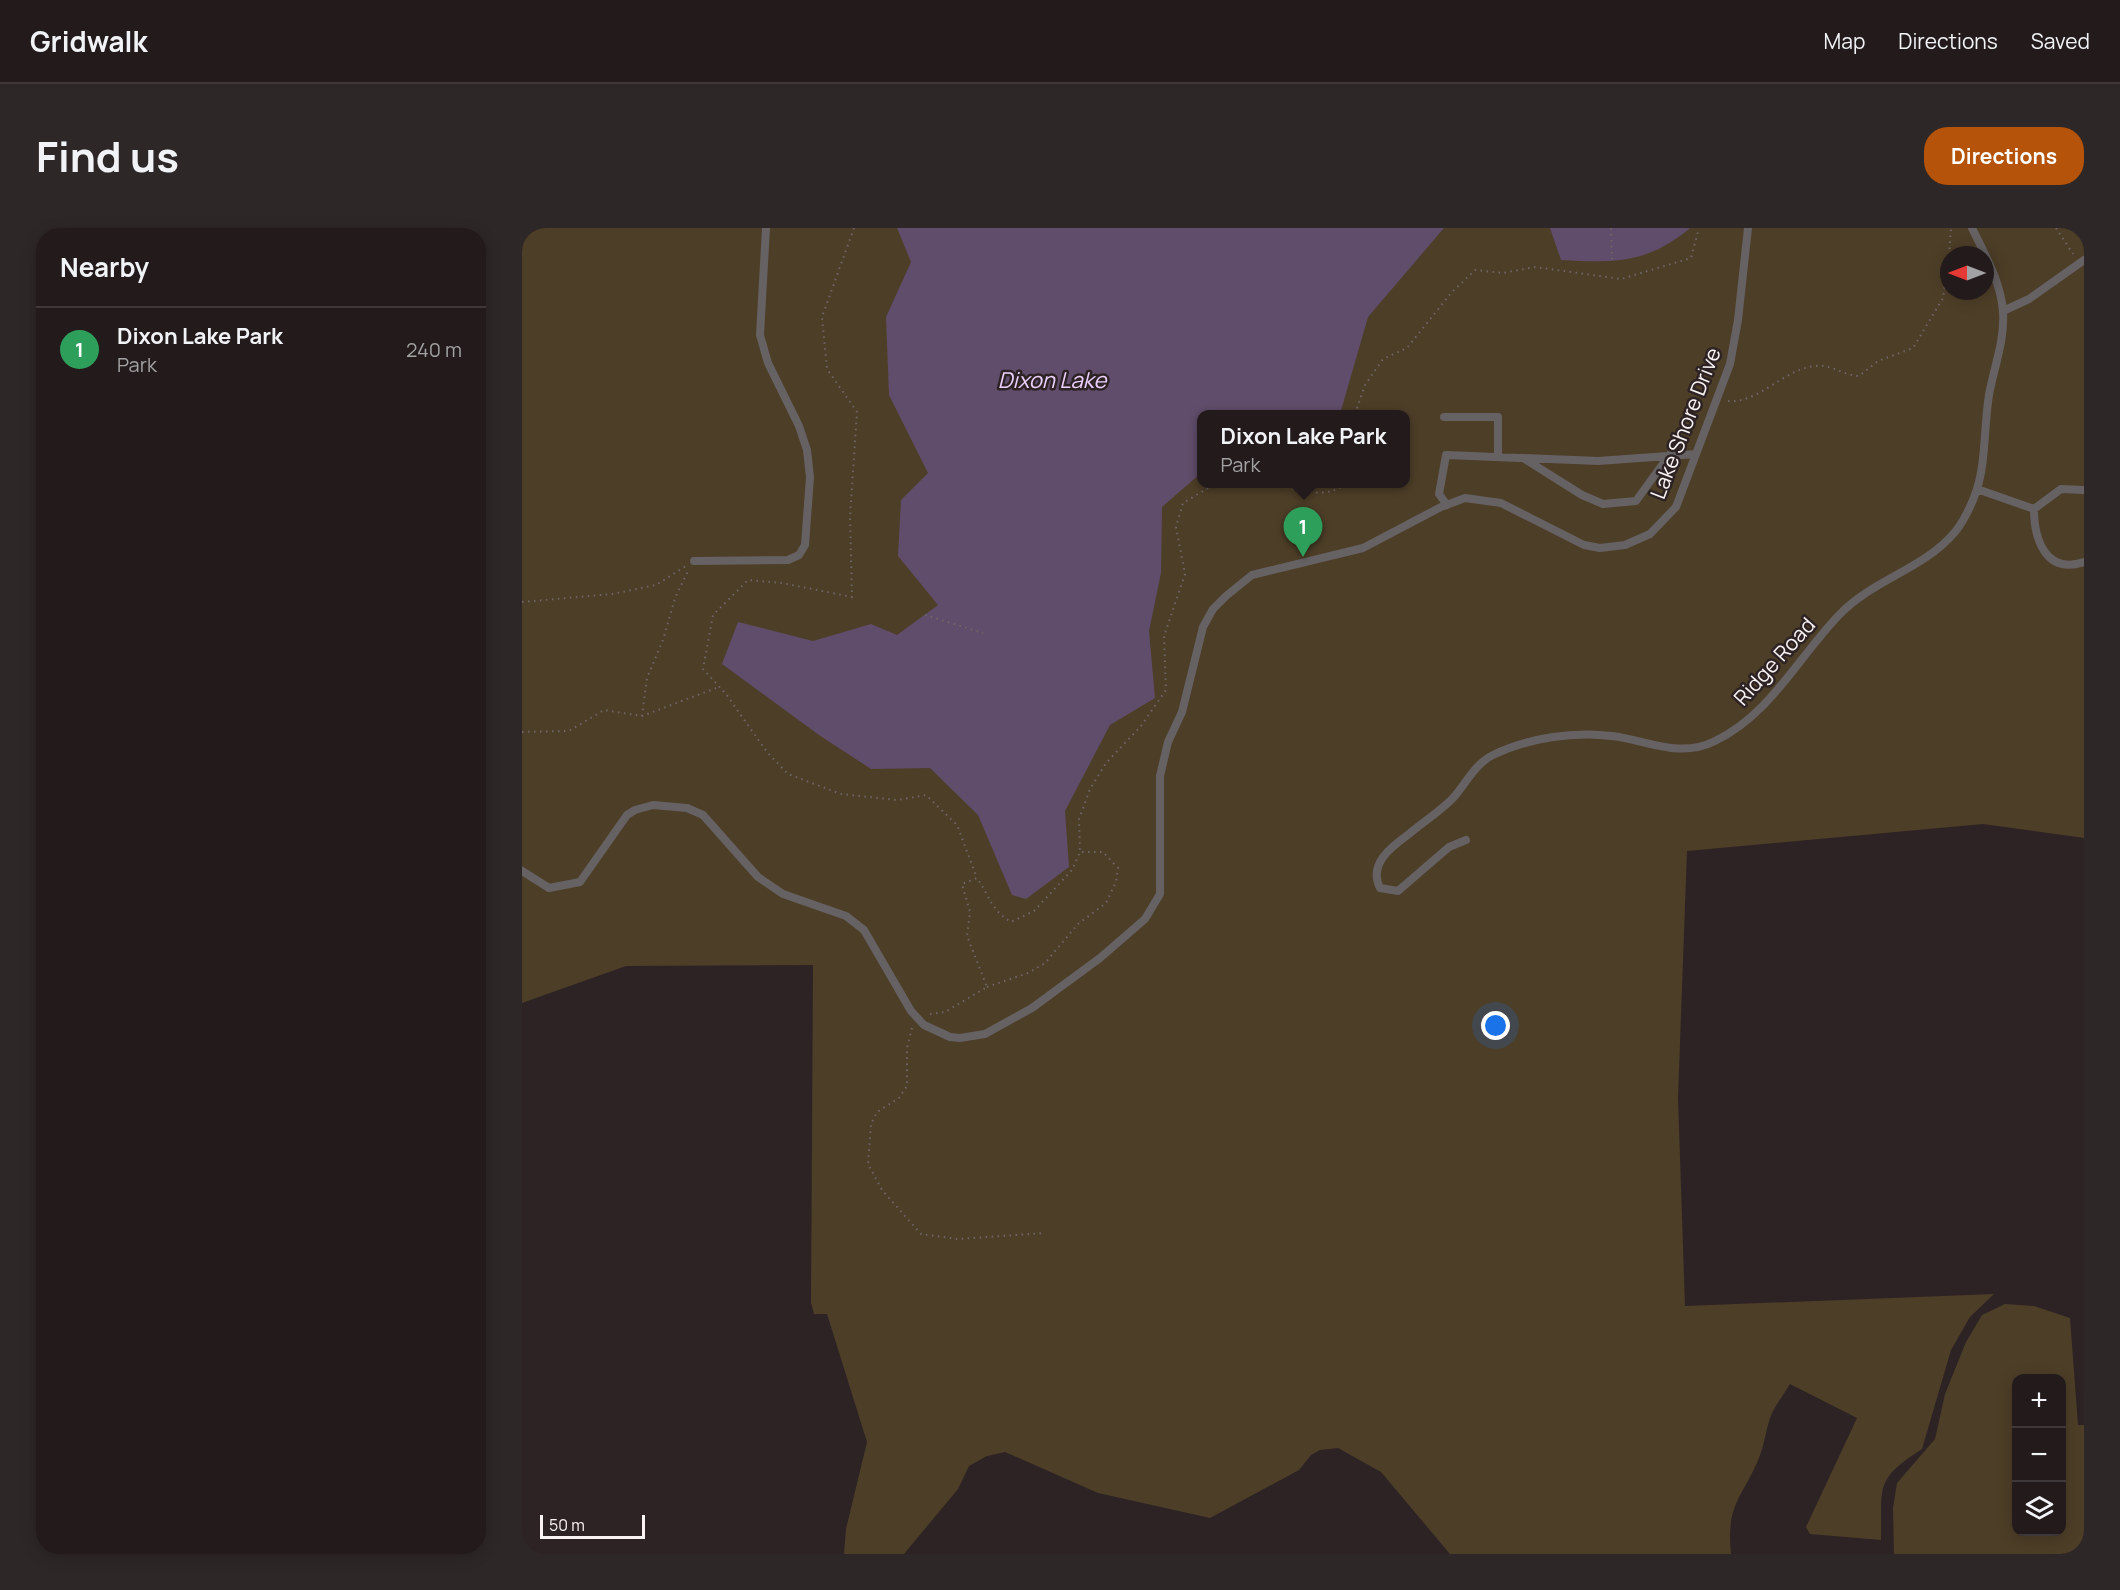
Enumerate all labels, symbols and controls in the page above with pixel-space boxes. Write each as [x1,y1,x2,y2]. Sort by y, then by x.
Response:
text: Gridwalk [30,22,147,60]
text: Map [1824,27,1865,55]
text: Directions [1898,27,1998,55]
text: Saved [2031,27,2090,55]
text: Find us [36,127,179,185]
button: Directions [1924,127,2084,185]
north arrow [1940,246,1994,300]
text: Nearby [60,249,149,285]
text: Dixon Lake Park [117,321,283,351]
text: 1 [75,336,84,363]
text: 240 m [406,336,462,363]
street label: Lake Shore Drive [1643,343,1727,503]
text: Park [117,351,157,378]
water label: Dixon Lake [998,365,1107,395]
popup [1197,410,1410,488]
text: Dixon Lake Park [1221,421,1386,451]
text: Park [1221,451,1260,478]
pin: 1 [1284,508,1322,557]
street label: Ridge Road [1727,611,1821,711]
your location [1481,1011,1510,1040]
map controls [2012,1374,2066,1536]
button: + [2012,1374,2066,1428]
button: − [2012,1428,2066,1482]
button: layers [2012,1482,2066,1536]
scale bar [540,1512,645,1540]
text: 50 m [549,1514,585,1536]

